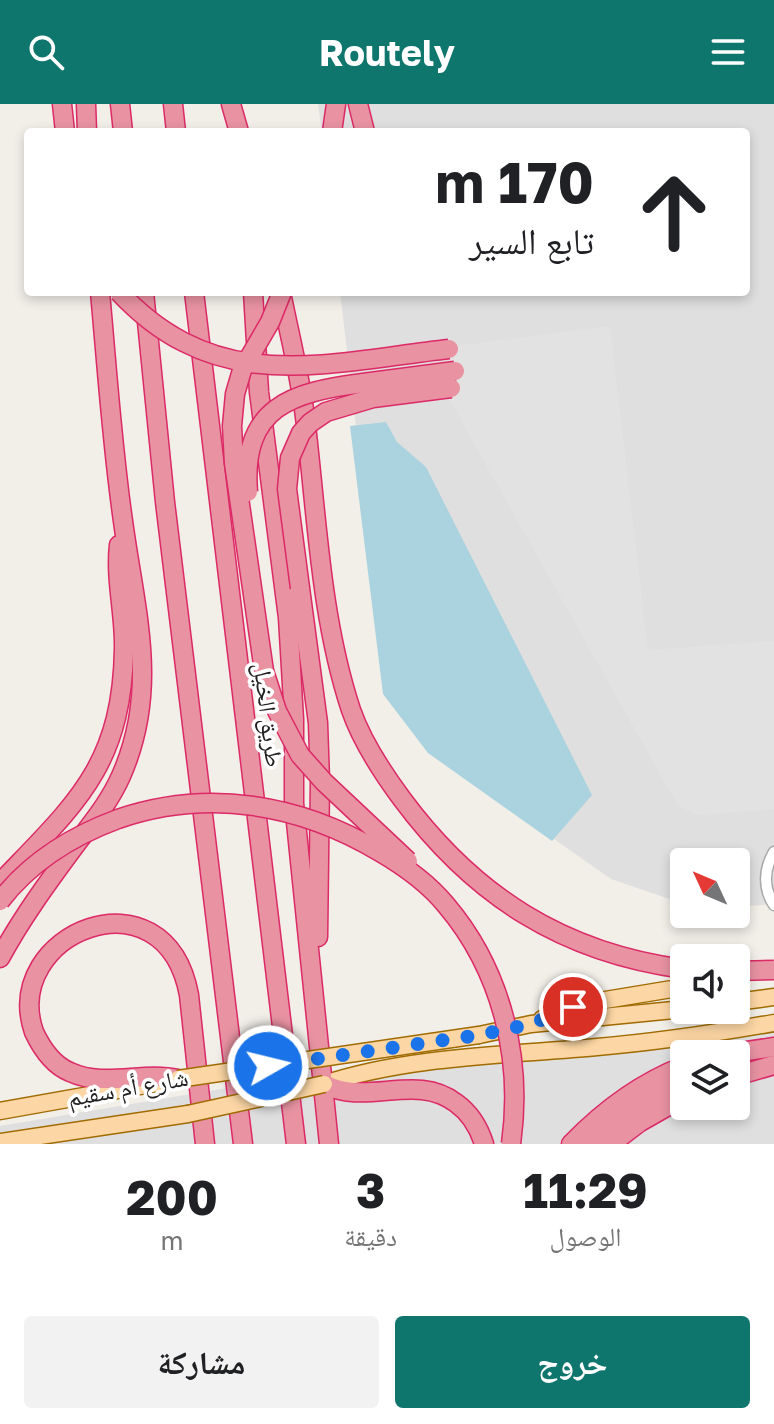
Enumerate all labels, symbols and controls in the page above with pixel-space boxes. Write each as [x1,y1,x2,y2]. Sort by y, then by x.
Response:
icon: search [24,30,68,74]
icon: menu [706,30,750,74]
text: Routely [319,31,455,74]
text: 170 m [435,148,594,215]
icon: ahead [622,160,726,264]
text: تابع السير [469,219,594,262]
street label: طريق الخيل [248,661,290,769]
north arrow [670,848,750,928]
map controls [670,848,750,1120]
button: sound [670,944,750,1024]
pin [539,973,607,1041]
icon: arrive [551,985,595,1029]
position arrow [226,1024,310,1108]
button: layers [670,1040,750,1120]
street label: شارع أم سقيم [65,1062,191,1114]
text: 3 [356,1161,385,1219]
text: 11:29 [523,1161,648,1219]
text: 200 [126,1168,218,1226]
text: دقيقة [344,1221,397,1252]
text: الوصول [550,1221,621,1252]
text: m [161,1225,184,1256]
button: مشاركة [24,1316,379,1408]
button: خروج [395,1316,750,1408]

